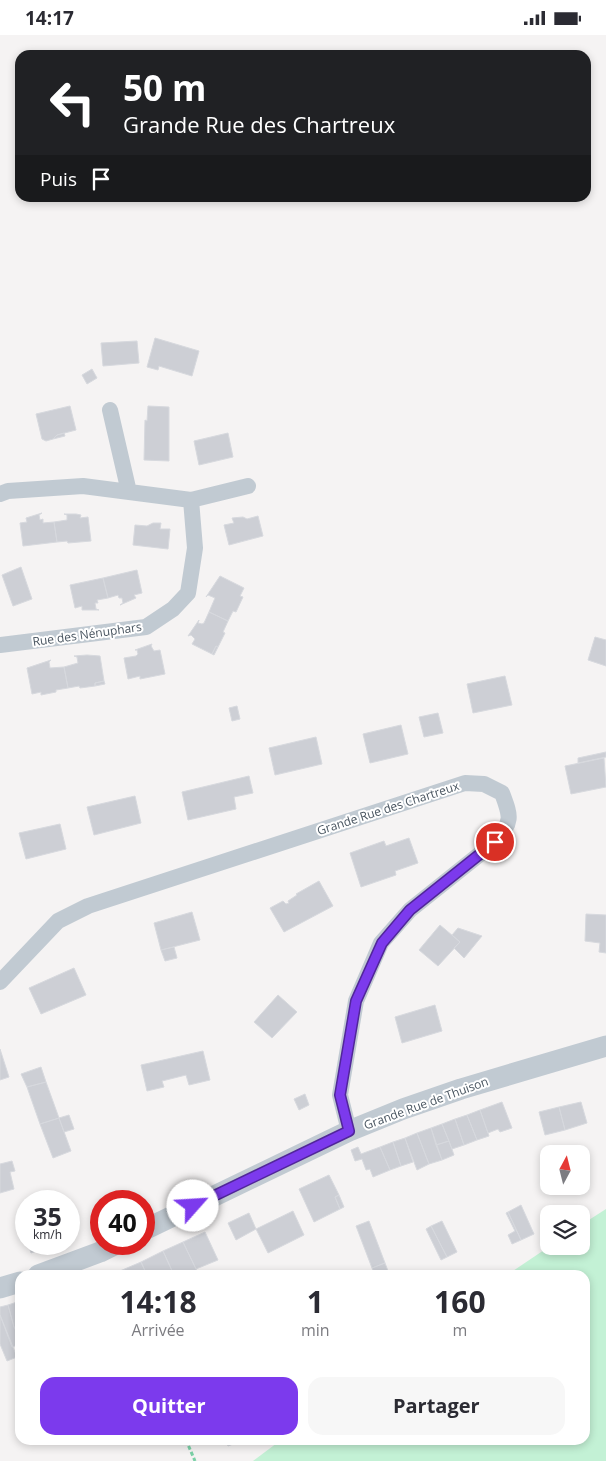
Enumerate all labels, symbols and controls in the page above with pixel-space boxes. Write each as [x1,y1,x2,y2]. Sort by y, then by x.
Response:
text: 14:17 [25,5,74,31]
text: 50 m [123,64,206,111]
icon: left [40,70,105,135]
text: Grande Rue des Chartreux [123,109,395,139]
icon: arrive [87,165,115,193]
text: Puis [40,166,77,192]
street label: Rue des Nénuphars [31,618,143,650]
street label: Grande Rue des Chartreux [315,777,462,839]
pin [474,821,516,863]
icon: arrive [481,828,509,856]
street label: Grande Rue de Thuison [361,1073,491,1133]
north arrow [540,1145,590,1195]
map controls [540,1145,590,1255]
position arrow [166,1179,218,1231]
speed limit sign: 40 [90,1190,155,1255]
text: 35 [33,1199,62,1233]
button: layers [540,1205,590,1255]
text: km/h [33,1226,62,1243]
text: 14:18 [119,1281,197,1322]
text: 1 [307,1281,324,1322]
text: 160 [434,1281,486,1322]
text: Arrivée [131,1319,185,1341]
text: min [301,1319,330,1341]
text: m [452,1319,467,1341]
button: Quitter [40,1377,298,1435]
button: Partager [308,1377,565,1435]

